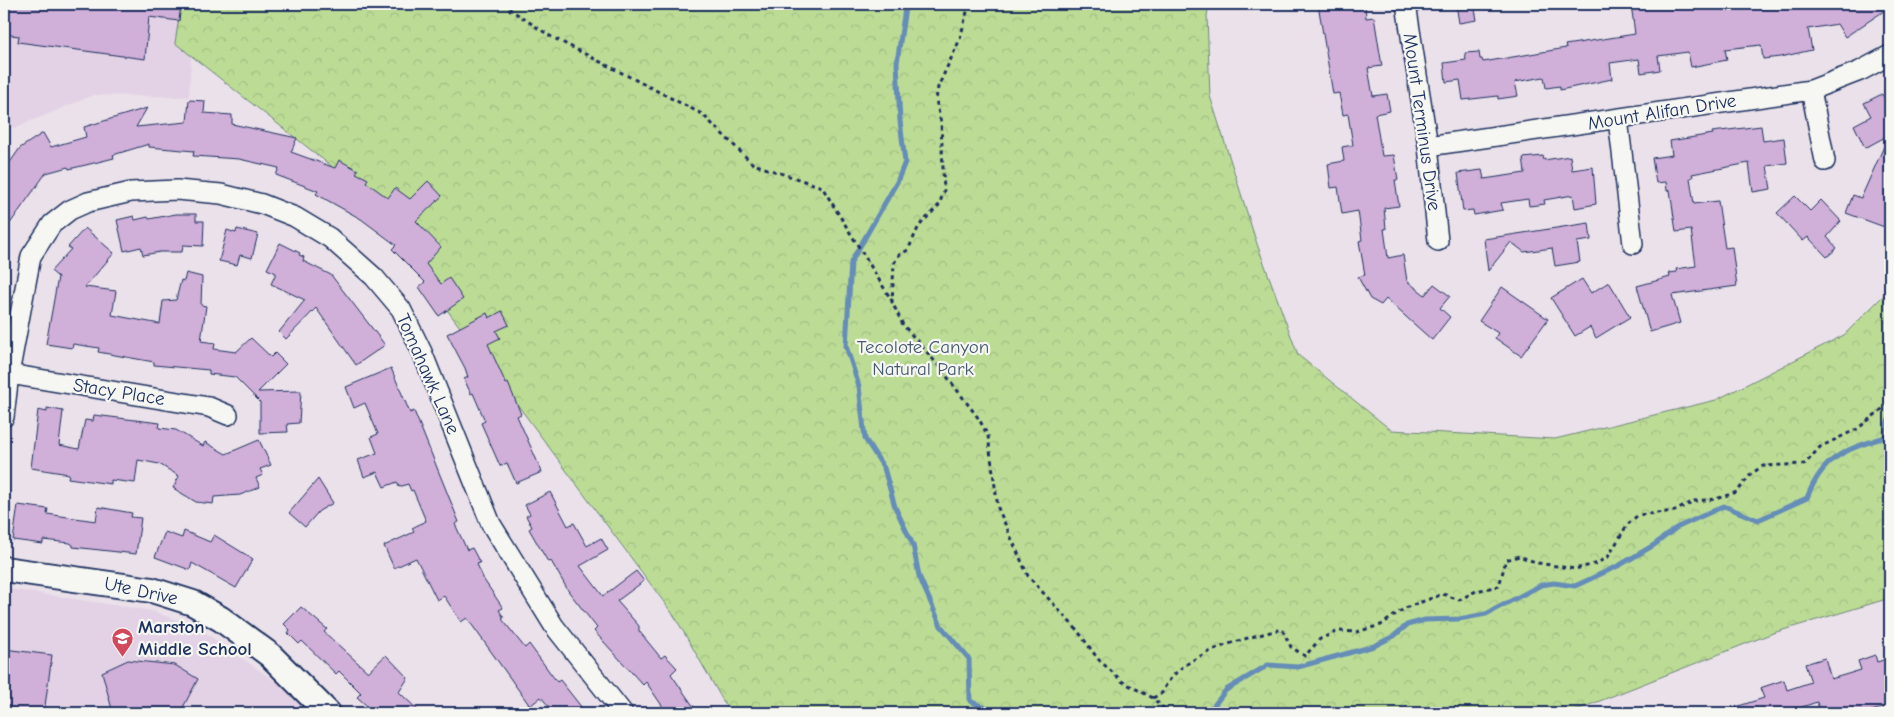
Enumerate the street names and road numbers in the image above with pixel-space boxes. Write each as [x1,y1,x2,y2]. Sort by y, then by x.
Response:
street label: Mount Terminus Drive [1399,32,1445,212]
street label: Mount Alifan Drive [1586,89,1738,135]
street label: Tomahawk Lane [392,310,464,438]
street label: Stacy Place [72,374,166,410]
street label: Ute Drive [102,572,180,610]

